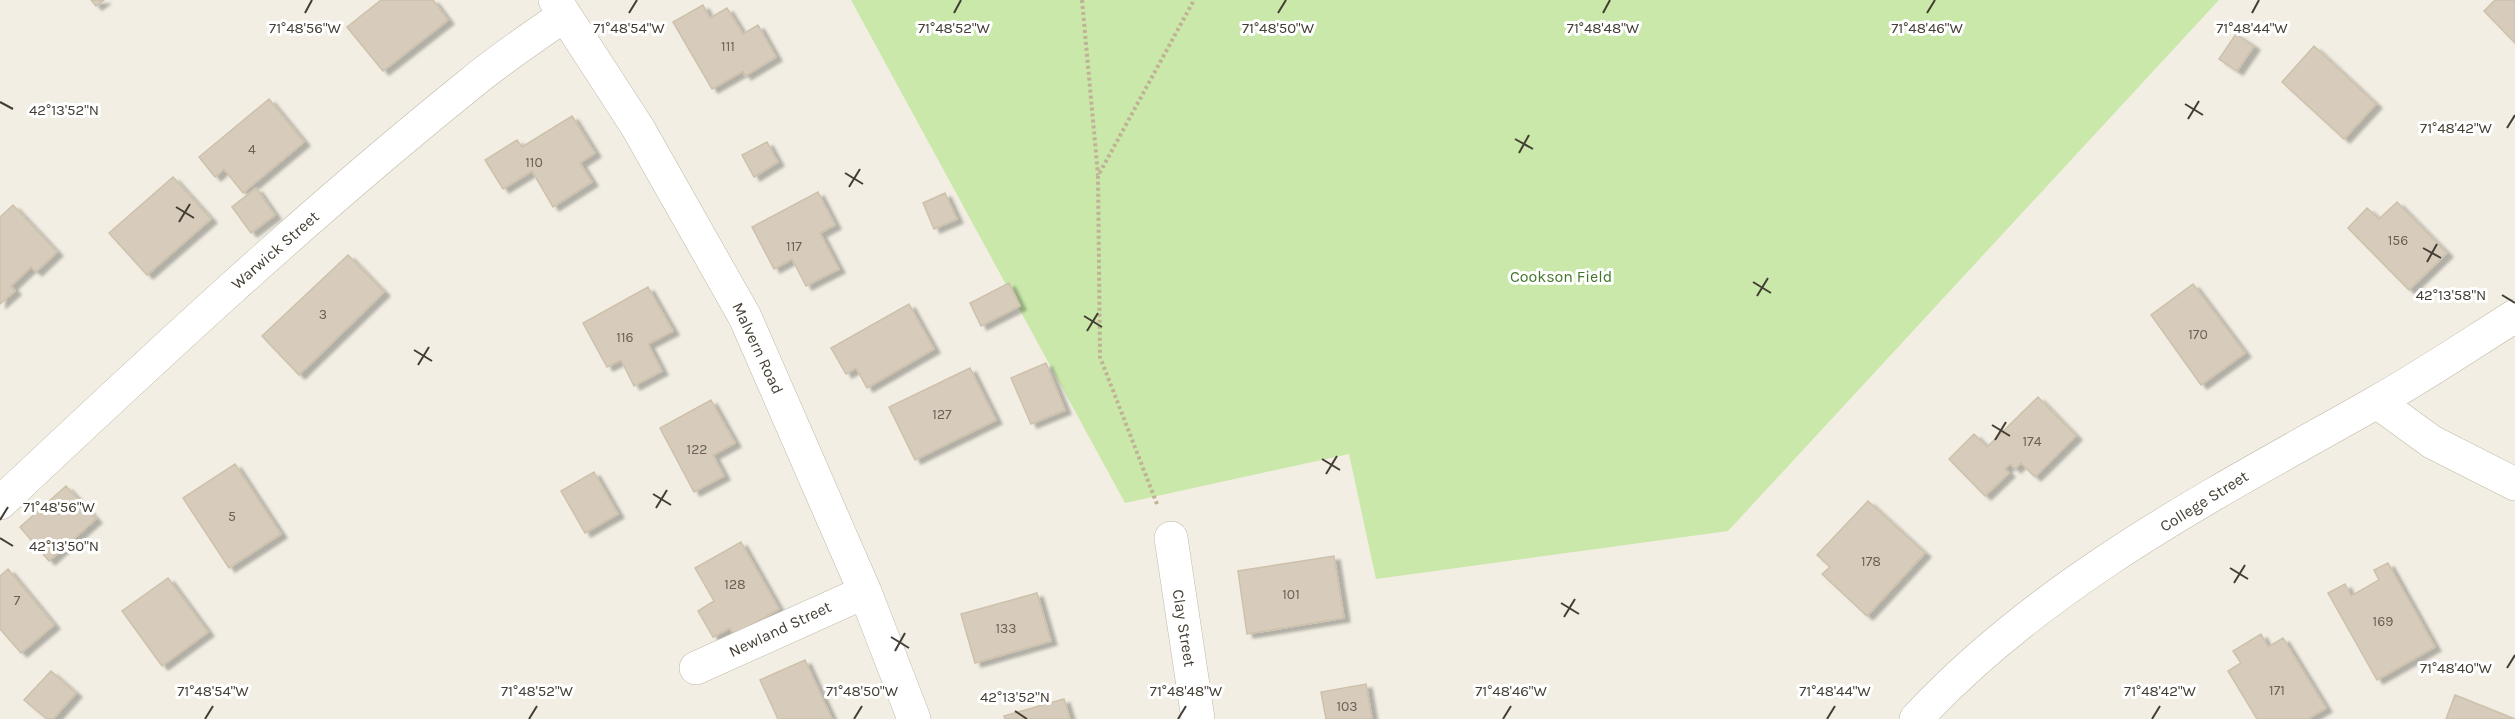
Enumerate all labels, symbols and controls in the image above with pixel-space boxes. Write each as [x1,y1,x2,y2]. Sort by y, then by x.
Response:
text: 71°48'56"W [269,19,341,37]
text: 71°48'54"W [593,19,665,37]
text: 71°48'52"W [918,19,991,37]
text: 71°48'50"W [1242,19,1315,37]
text: 71°48'48"W [1567,19,1640,37]
text: 71°48'46"W [1891,19,1963,37]
text: 71°48'44"W [2216,19,2288,37]
house number: 111 [721,38,735,55]
text: 42°13'52"N [29,101,99,119]
text: 71°48'42"W [2420,119,2492,137]
house number: 4 [248,141,256,158]
house number: 110 [525,154,543,171]
street label: Warwick Street [227,207,323,293]
house number: 156 [2388,232,2408,249]
house number: 117 [786,238,802,255]
park label: Cookson Field [1510,267,1612,286]
text: 42°13'58"N [2416,286,2486,304]
street label: Malvern Road [728,299,788,397]
house number: 3 [319,306,327,323]
house number: 170 [2188,326,2208,343]
house number: 116 [616,329,634,346]
house number: 127 [932,406,952,423]
house number: 174 [2022,433,2042,450]
house number: 122 [687,441,707,458]
street label: College Street [2156,466,2252,536]
text: 71°48'56"W [23,498,95,516]
house number: 5 [228,508,236,525]
text: 42°13'50"N [29,537,99,555]
house number: 178 [1861,553,1881,570]
house number: 128 [724,576,746,593]
house number: 101 [1282,586,1300,603]
street label: Clay Street [1168,588,1200,668]
house number: 7 [14,592,21,609]
street label: Newland Street [726,597,834,661]
house number: 169 [2373,613,2393,630]
house number: 133 [995,620,1017,637]
text: 71°48'40"W [2420,659,2493,677]
text: 71°48'54"W [177,682,249,700]
text: 71°48'52"W [501,682,574,700]
text: 71°48'50"W [826,682,899,700]
text: 71°48'48"W [1150,682,1223,700]
text: 71°48'46"W [1475,682,1547,700]
text: 71°48'44"W [1799,682,1871,700]
text: 71°48'42"W [2124,682,2196,700]
house number: 171 [2269,682,2285,699]
text: 42°13'52"N [980,688,1050,706]
house number: 103 [1336,698,1358,715]

